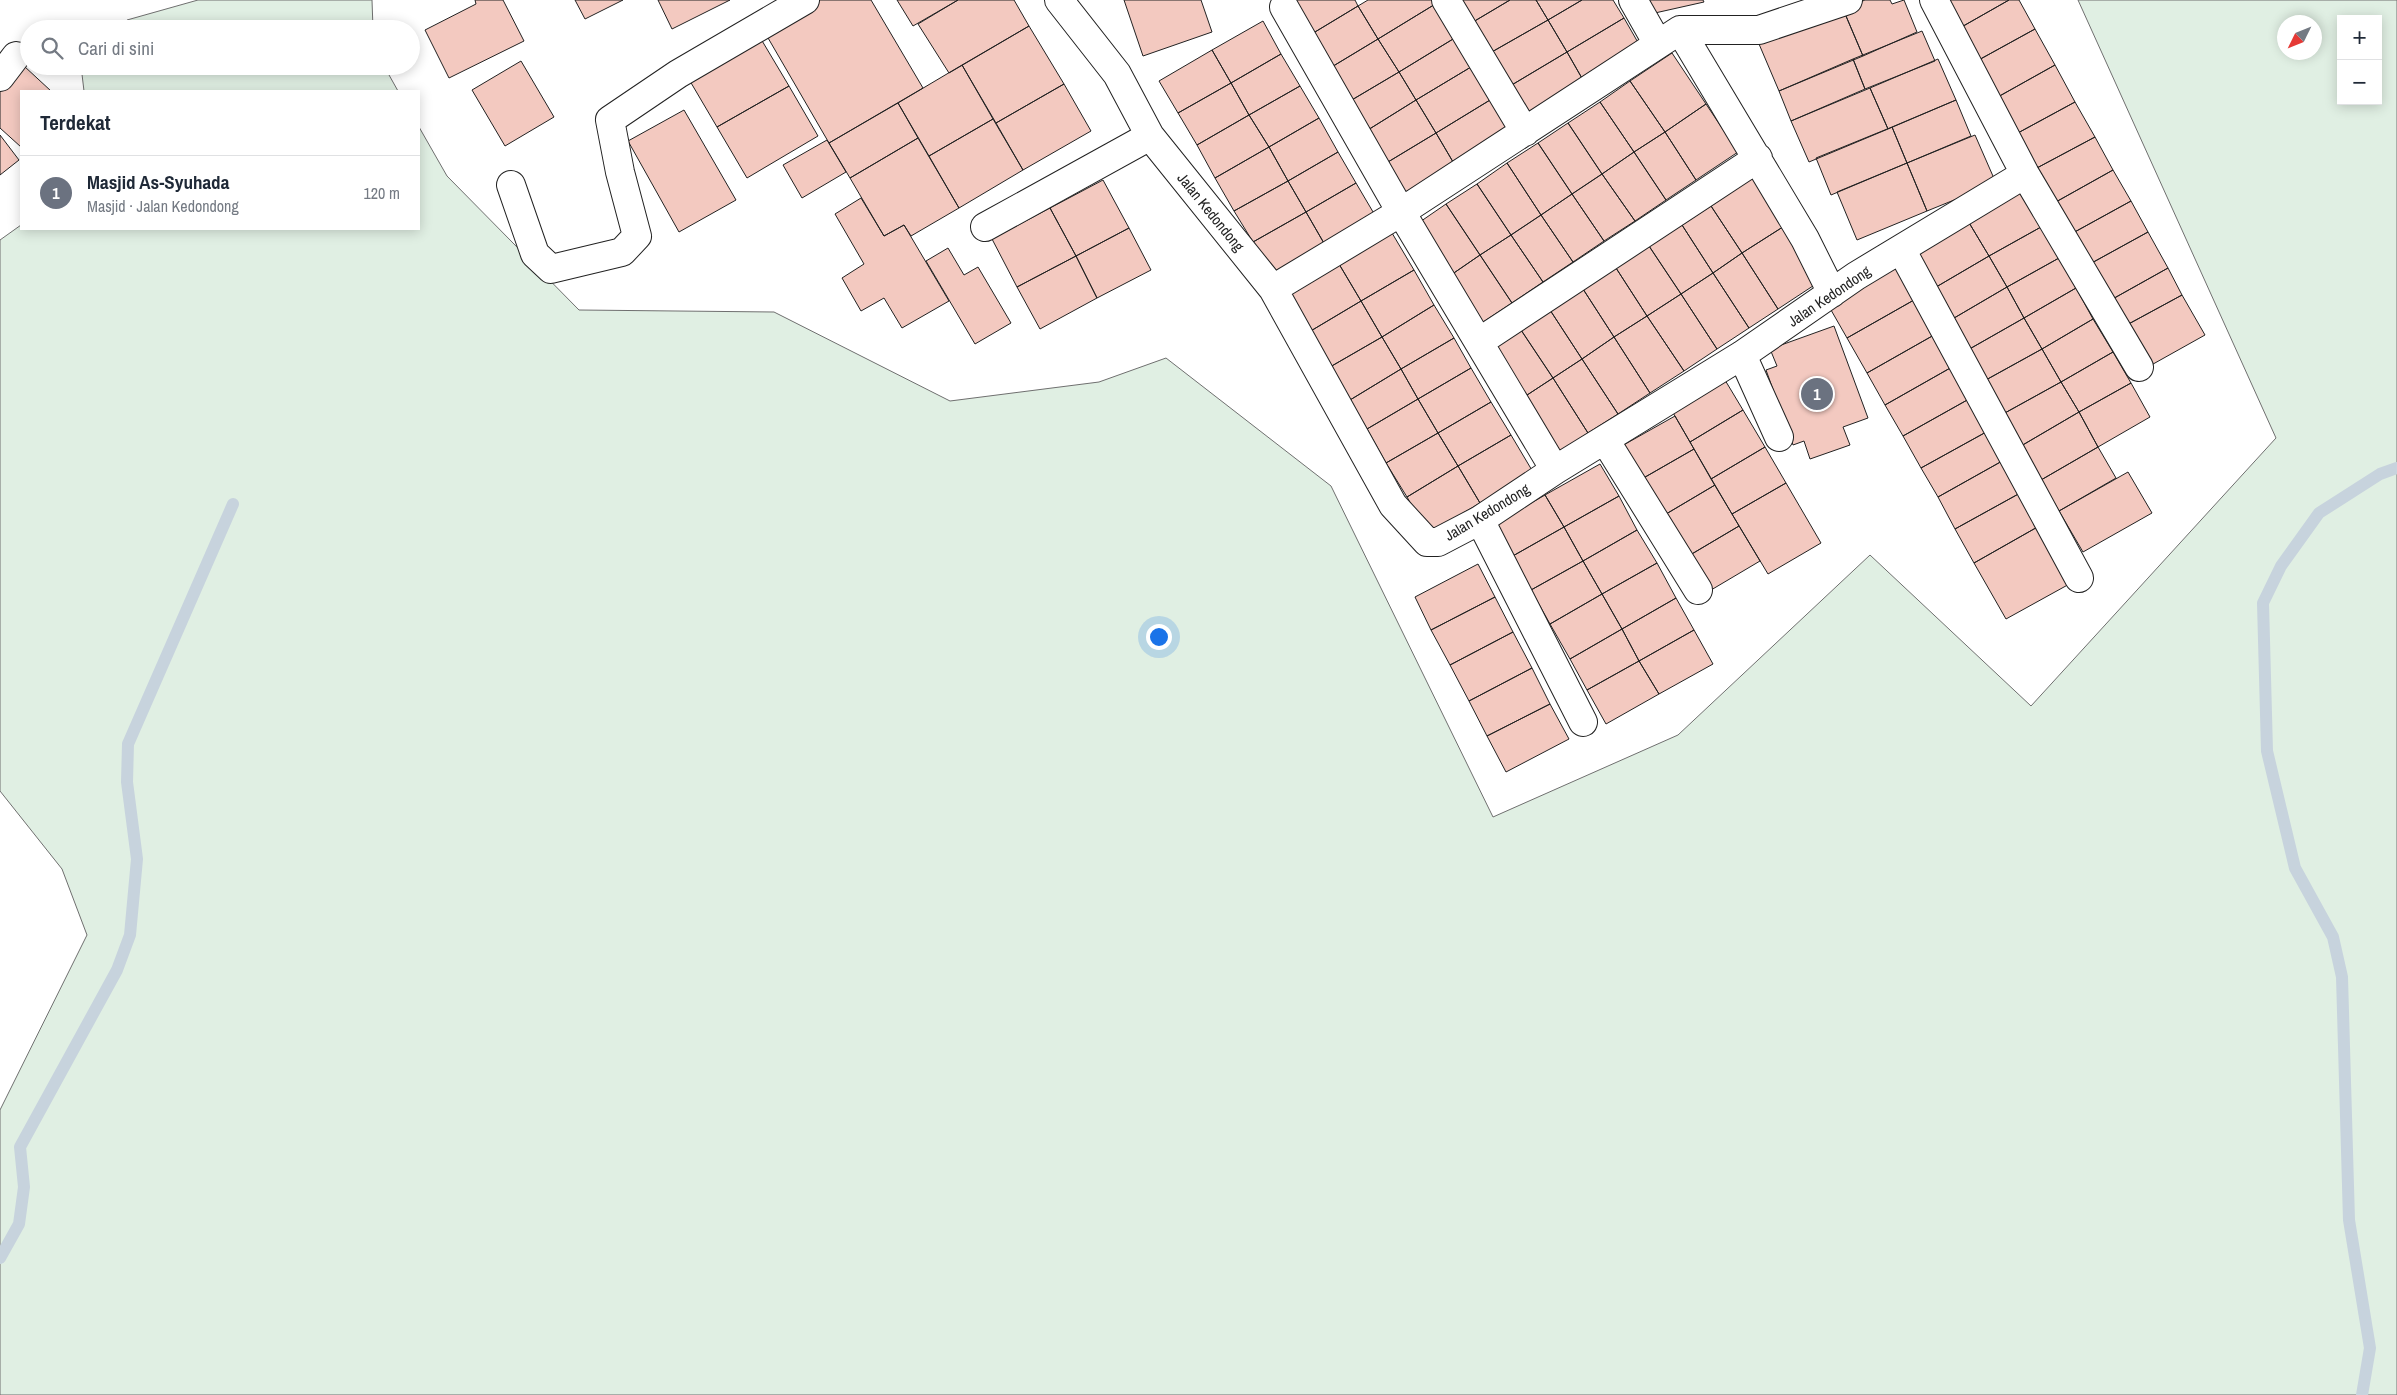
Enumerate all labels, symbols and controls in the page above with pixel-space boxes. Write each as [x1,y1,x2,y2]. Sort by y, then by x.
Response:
north arrow [2277,15,2322,60]
map controls [2337,15,2382,105]
button: + [2337,15,2382,60]
search box [20,20,420,75]
icon: search [38,34,66,62]
text: Cari di sini [78,35,154,61]
button: − [2337,60,2382,105]
text: Terdekat [40,108,111,137]
street label: Jalan Kedondong [1173,168,1249,256]
text: Masjid As-Syuhada [87,169,229,195]
text: 1 [52,182,60,204]
text: 120 m [364,182,400,204]
text: Masjid · Jalan Kedondong [87,195,239,217]
street label: Jalan Kedondong [1783,260,1875,331]
pin: 1 [1801,375,1833,413]
street label: Jalan Kedondong [1441,478,1534,546]
your location [1146,624,1172,650]

